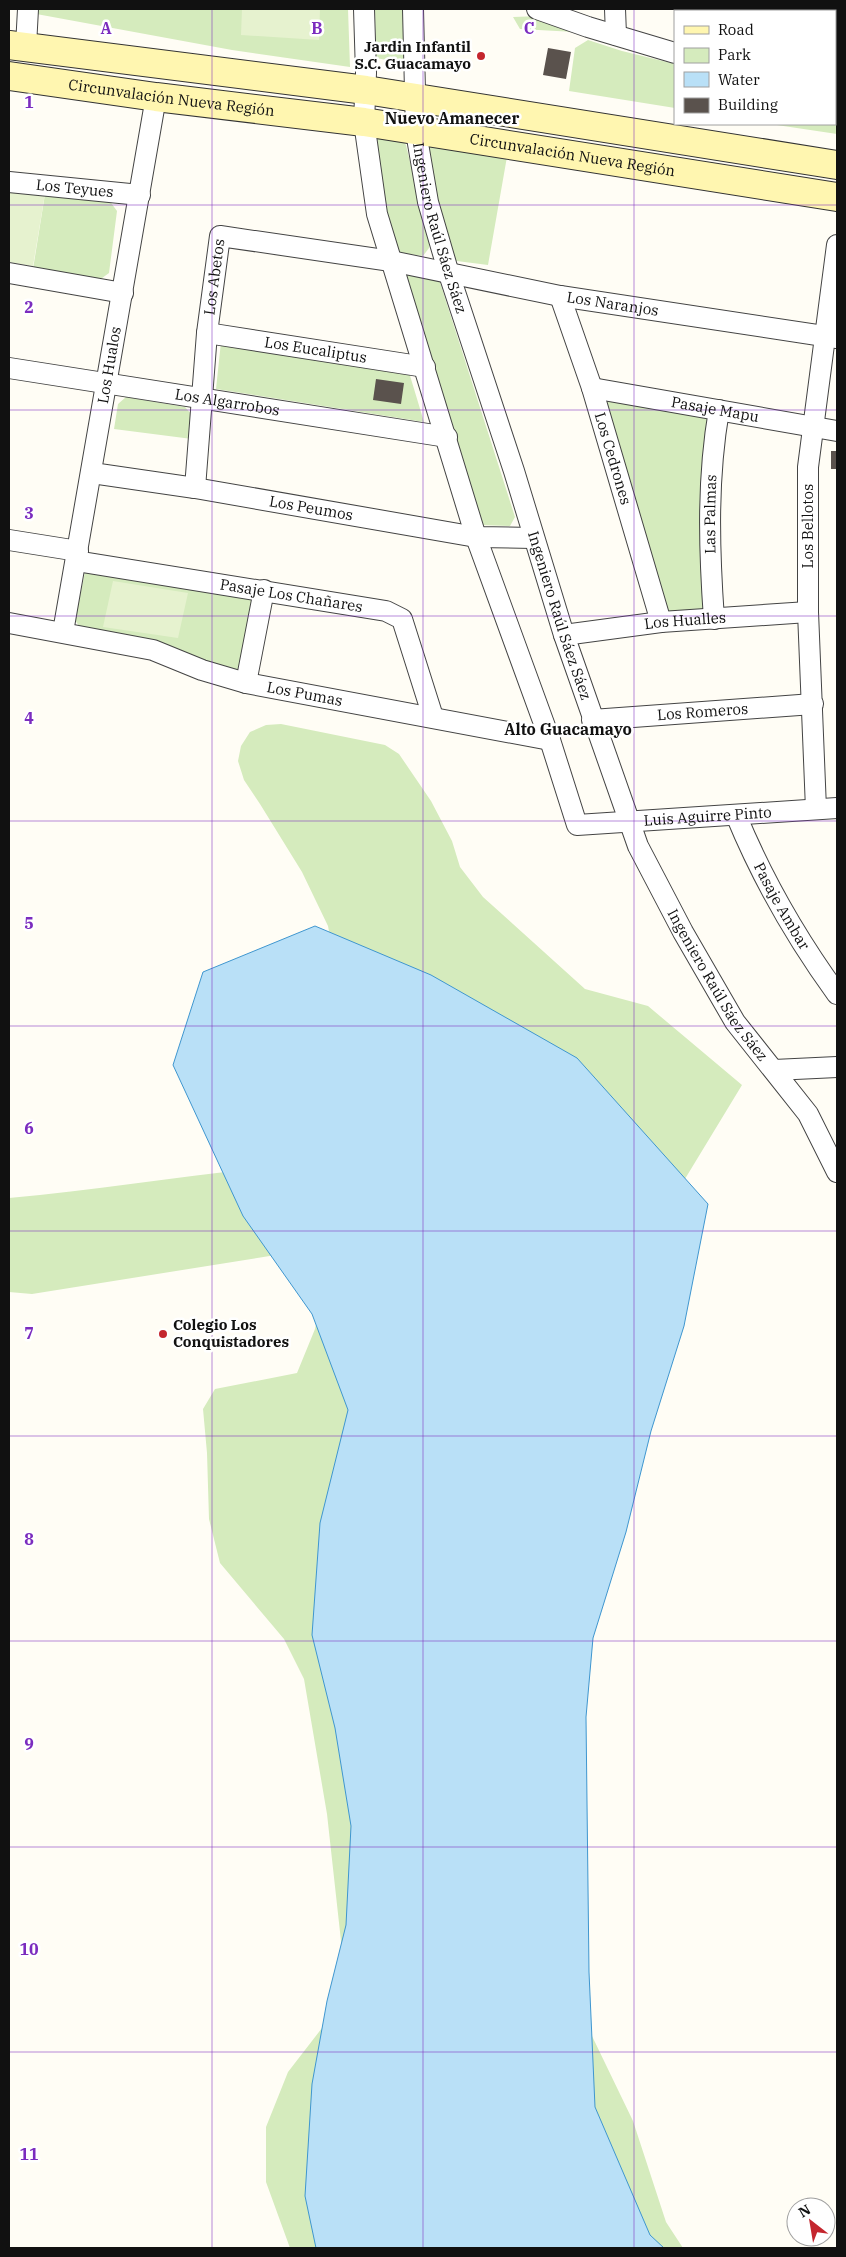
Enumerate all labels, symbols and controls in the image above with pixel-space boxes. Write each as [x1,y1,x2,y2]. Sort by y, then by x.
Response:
legend [674,10,836,125]
text: A [100,18,112,38]
text: B [311,18,323,38]
text: C [524,18,534,38]
text: Road [718,20,754,39]
place label: Jardin Infantil S.C. Guacamayo [355,37,471,73]
text: Park [718,45,751,64]
marker: Jardin Infantil S.C. Guacamayo [475,50,487,62]
text: Water [718,70,760,89]
street label: Circunvalación Nueva Región [67,75,276,120]
text: 1 [24,92,34,112]
text: Building [718,95,778,114]
district label: Nuevo Amanecer [385,108,519,128]
street label: Circunvalación Nueva Región [468,129,677,180]
street label: Ingeniero Raúl Sáez Sáez [409,141,471,316]
street label: Los Teyues [35,175,114,201]
street label: Los Abetos [199,238,229,316]
street label: Los Naranjos [565,287,660,320]
text: 2 [24,297,34,317]
street label: Los Hualos [93,325,125,405]
street label: Los Eucaliptus [263,332,368,367]
street label: Los Algarrobos [174,384,281,420]
street label: Pasaje Mapu [670,392,761,426]
street label: Los Cedrones [591,410,636,507]
street label: Las Palmas [700,474,721,554]
street label: Los Bellotos [798,484,817,568]
street label: Los Peumos [268,491,355,524]
text: 3 [24,503,34,523]
street label: Ingeniero Raúl Sáez Sáez [524,529,596,702]
street label: Pasaje Los Chañares [219,574,364,616]
street label: Los Hualles [643,608,727,633]
street label: Los Pumas [265,677,344,710]
street label: Los Romeros [656,699,749,724]
text: 4 [24,708,34,728]
district label: Alto Guacamayo [504,719,632,739]
street label: Luis Aguirre Pinto [643,802,772,830]
street label: Pasaje Ambar [750,859,815,954]
street label: Ingeniero Raúl Sáez Sáez [664,905,772,1065]
text: 5 [24,913,34,933]
text: 6 [24,1118,34,1138]
place label: Colegio Los Conquistadores [173,1315,289,1351]
text: 7 [24,1323,34,1343]
marker: Colegio Los Conquistadores [157,1328,169,1340]
text: 8 [24,1529,34,1549]
text: 9 [24,1734,34,1754]
text: 10 [19,1939,39,1959]
text: 11 [19,2144,39,2164]
north arrow [786,2197,836,2247]
text: N [795,2200,814,2221]

